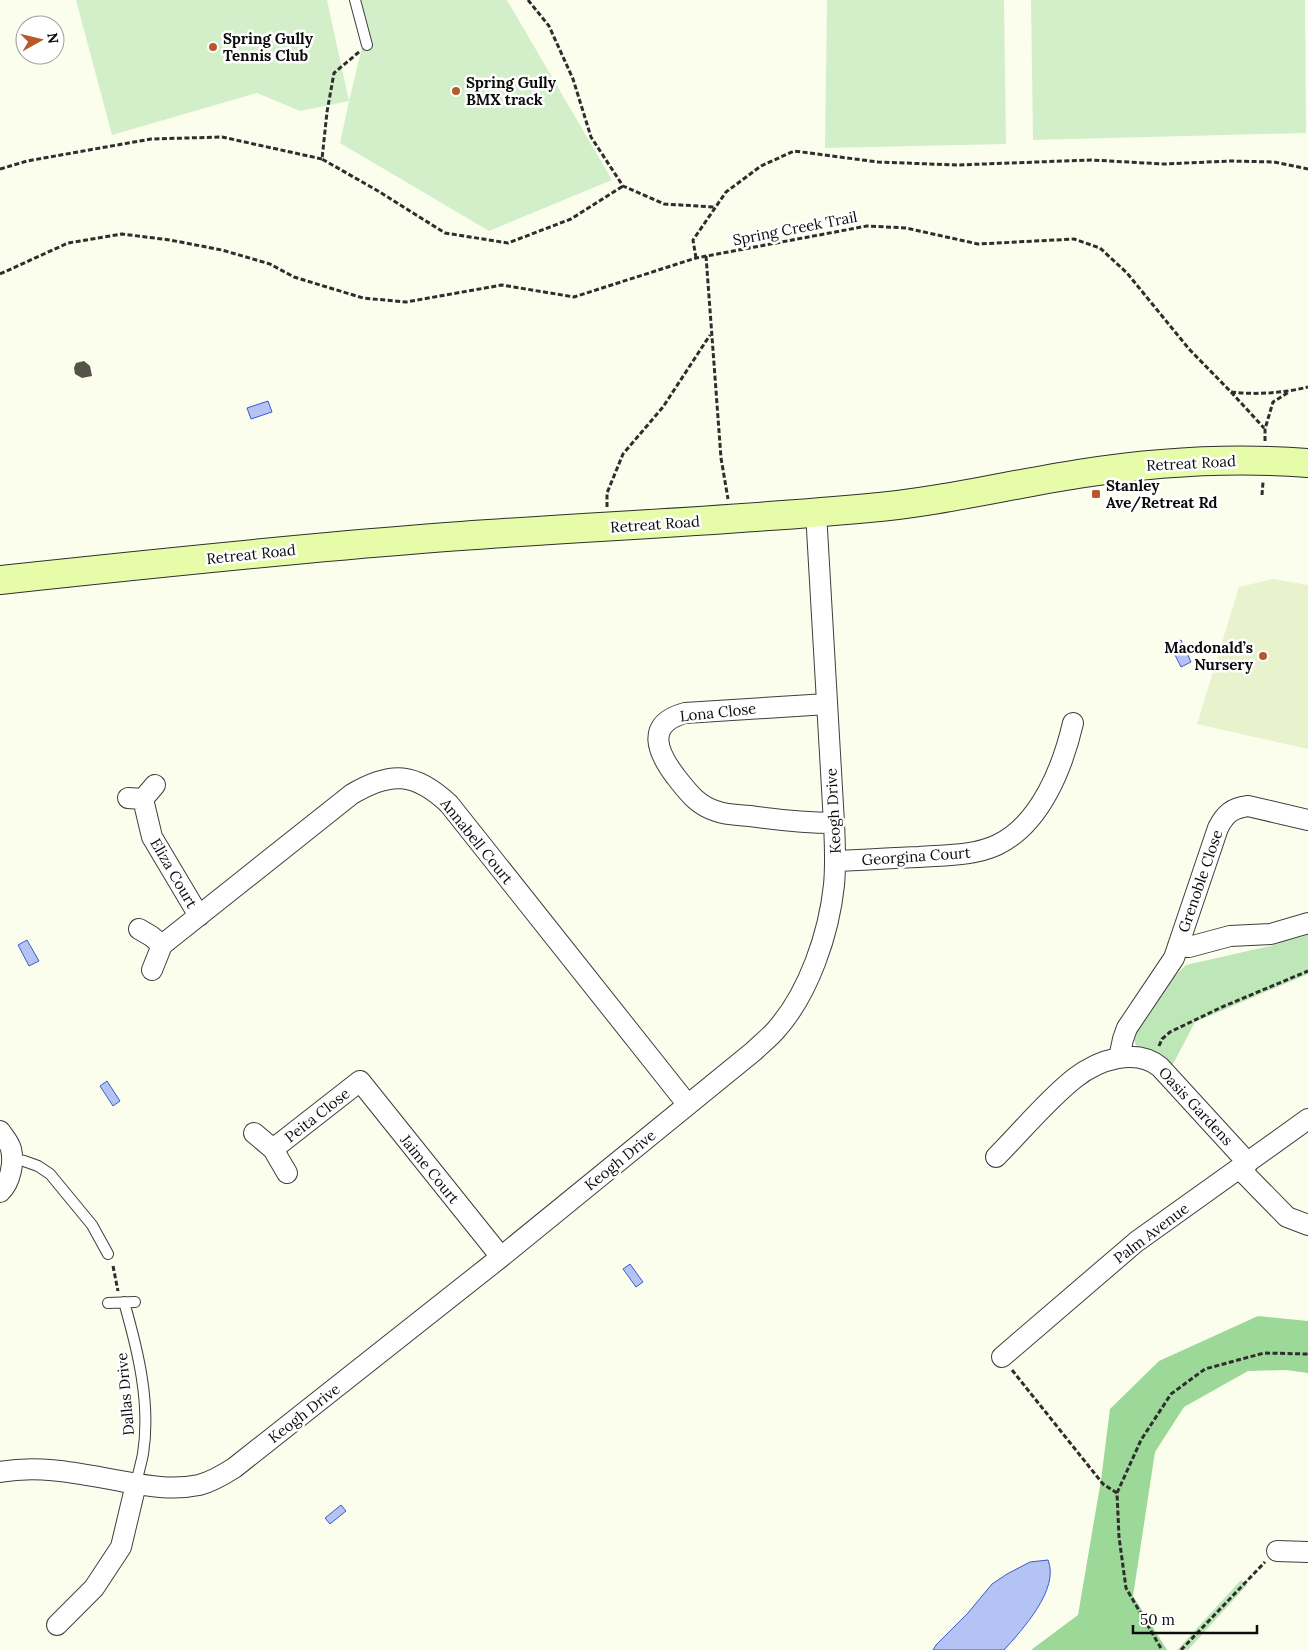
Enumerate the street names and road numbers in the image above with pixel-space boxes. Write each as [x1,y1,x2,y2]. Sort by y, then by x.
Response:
street label: Spring Creek Trail [731,207,859,249]
street label: Retreat Road [1146,451,1236,475]
street label: Retreat Road [610,511,700,537]
street label: Retreat Road [205,540,297,568]
street label: Lona Close [679,699,757,725]
street label: Keogh Drive [821,768,845,854]
street label: Annabell Court [436,793,518,888]
street label: Grenoble Close [1174,827,1226,935]
street label: Eliza Court [146,835,202,912]
street label: Georgina Court [861,843,971,869]
street label: Oasis Gardens [1155,1063,1237,1149]
street label: Peita Close [281,1084,353,1146]
street label: Keogh Drive [581,1126,659,1194]
street label: Jaime Court [396,1130,464,1208]
street label: Palm Avenue [1110,1199,1192,1267]
street label: Dallas Drive [112,1352,138,1436]
street label: Keogh Drive [264,1379,344,1447]

